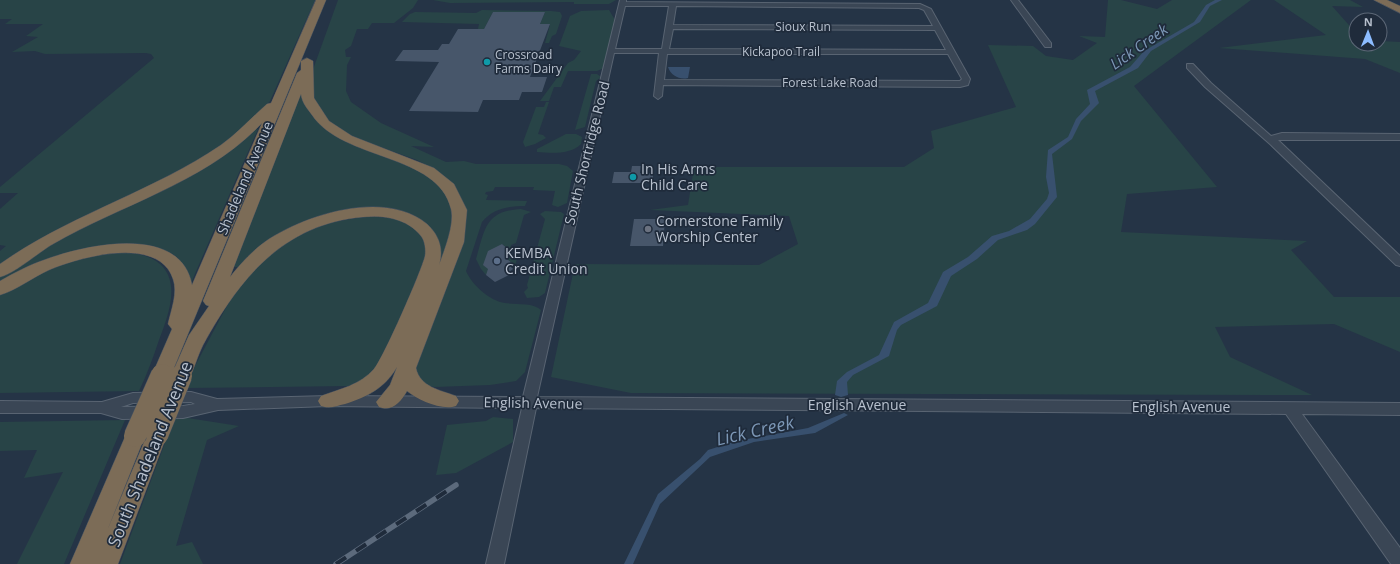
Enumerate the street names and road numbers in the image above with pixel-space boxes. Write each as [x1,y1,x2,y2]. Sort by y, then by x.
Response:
street label: Sioux Run [775,18,831,35]
street label: Kickapoo Trail [742,43,820,60]
street label: Forest Lake Road [782,74,878,91]
street label: South Shortridge Road [559,79,614,227]
street label: Shadeland Avenue [212,118,277,237]
street label: South Shadeland Avenue [102,358,197,550]
street label: English Avenue [484,392,583,413]
street label: English Avenue [808,395,906,414]
street label: English Avenue [1132,397,1230,416]

